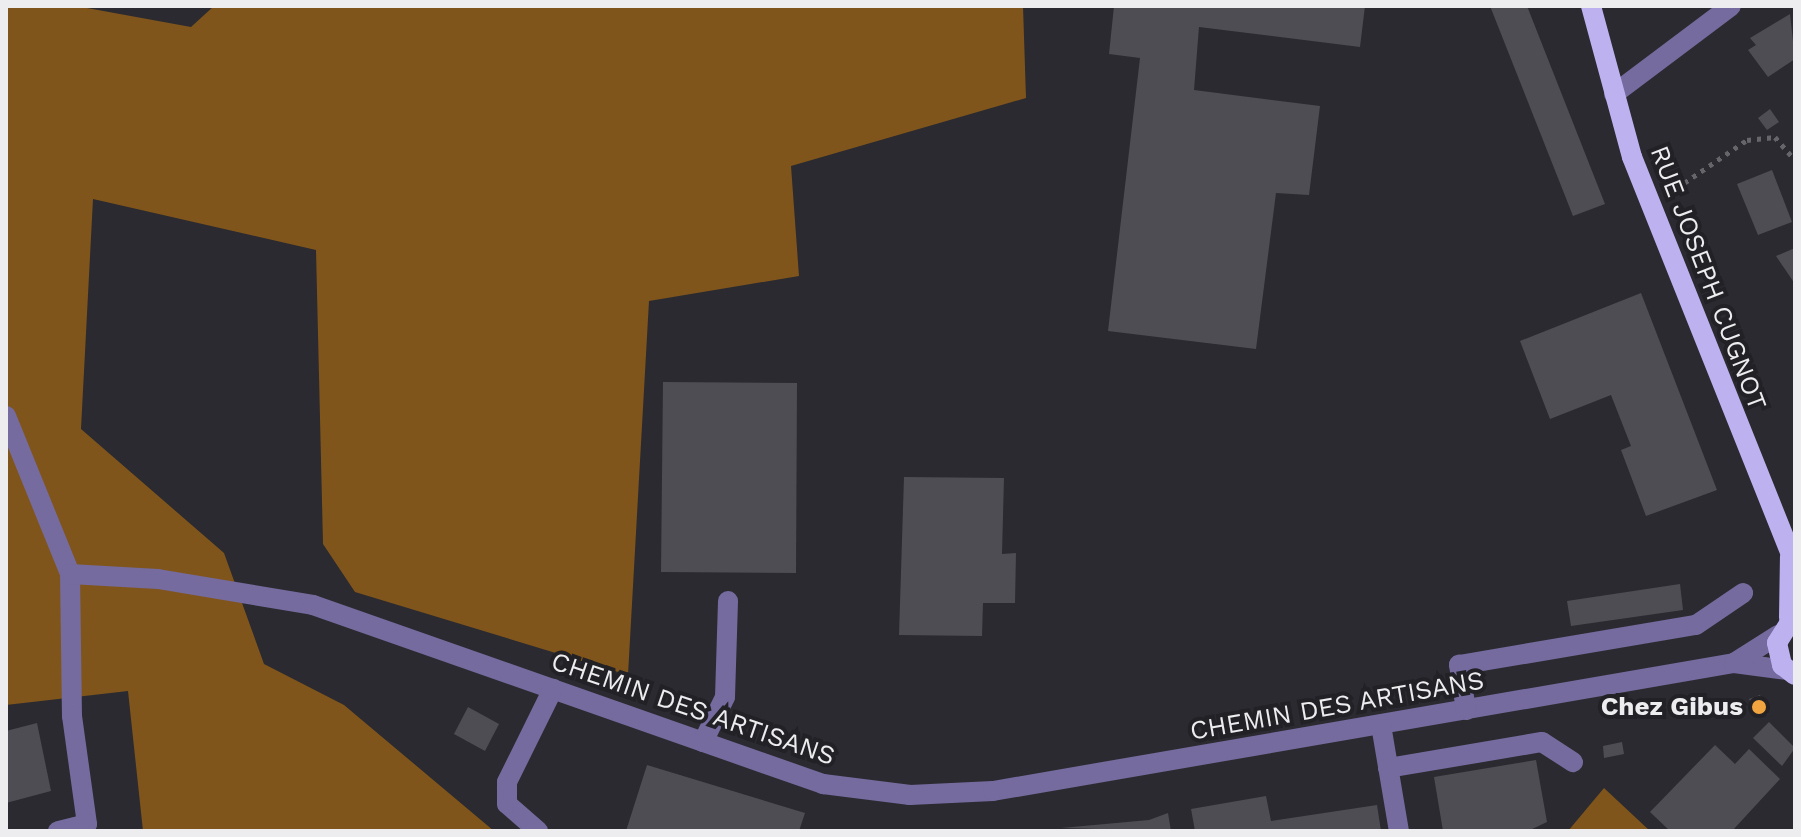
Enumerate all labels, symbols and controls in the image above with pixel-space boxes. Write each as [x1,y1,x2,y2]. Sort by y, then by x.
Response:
street label: RUE JOSEPH CUGNOT [1643,141,1773,415]
street label: CHEMIN DES ARTISANS [547,646,839,772]
street label: CHEMIN DES ARTISANS [1187,665,1487,747]
place label: Chez Gibus [1601,691,1743,723]
marker: Chez Gibus [1750,698,1768,716]

